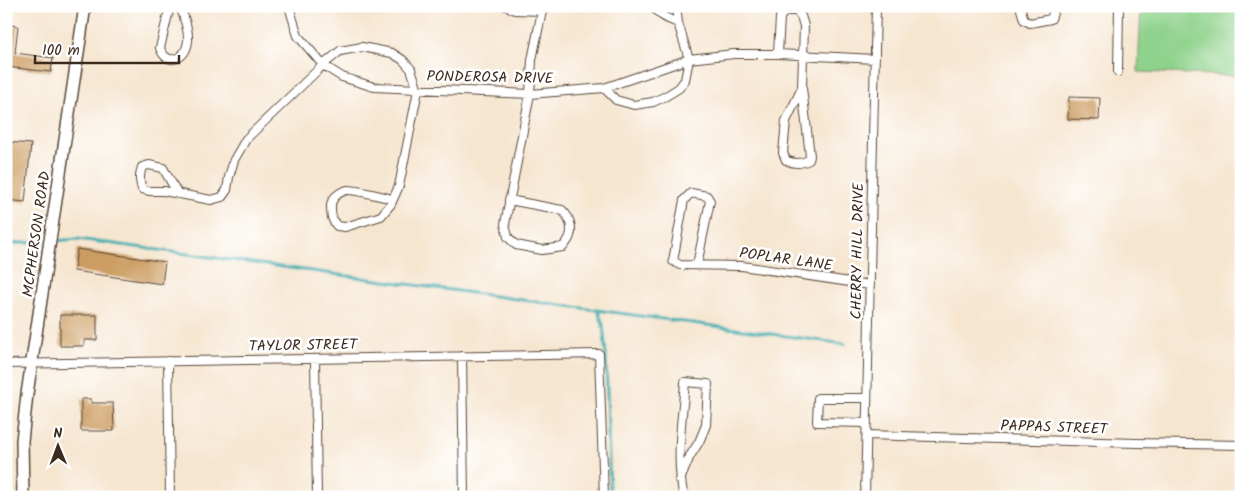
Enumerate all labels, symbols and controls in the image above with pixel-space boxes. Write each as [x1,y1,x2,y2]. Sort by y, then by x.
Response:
scale bar [35,32,179,64]
text: 100 m [42,39,80,63]
street label: PONDEROSA DRIVE [426,65,555,91]
street label: MCPHERSON ROAD [16,169,58,299]
street label: CHERRY HILL DRIVE [845,181,871,320]
street label: POPLAR LANE [738,242,835,279]
street label: TAYLOR STREET [249,333,359,359]
street label: PAPPAS STREET [1000,414,1110,442]
north arrow [32,420,82,470]
text: N [53,423,63,445]

